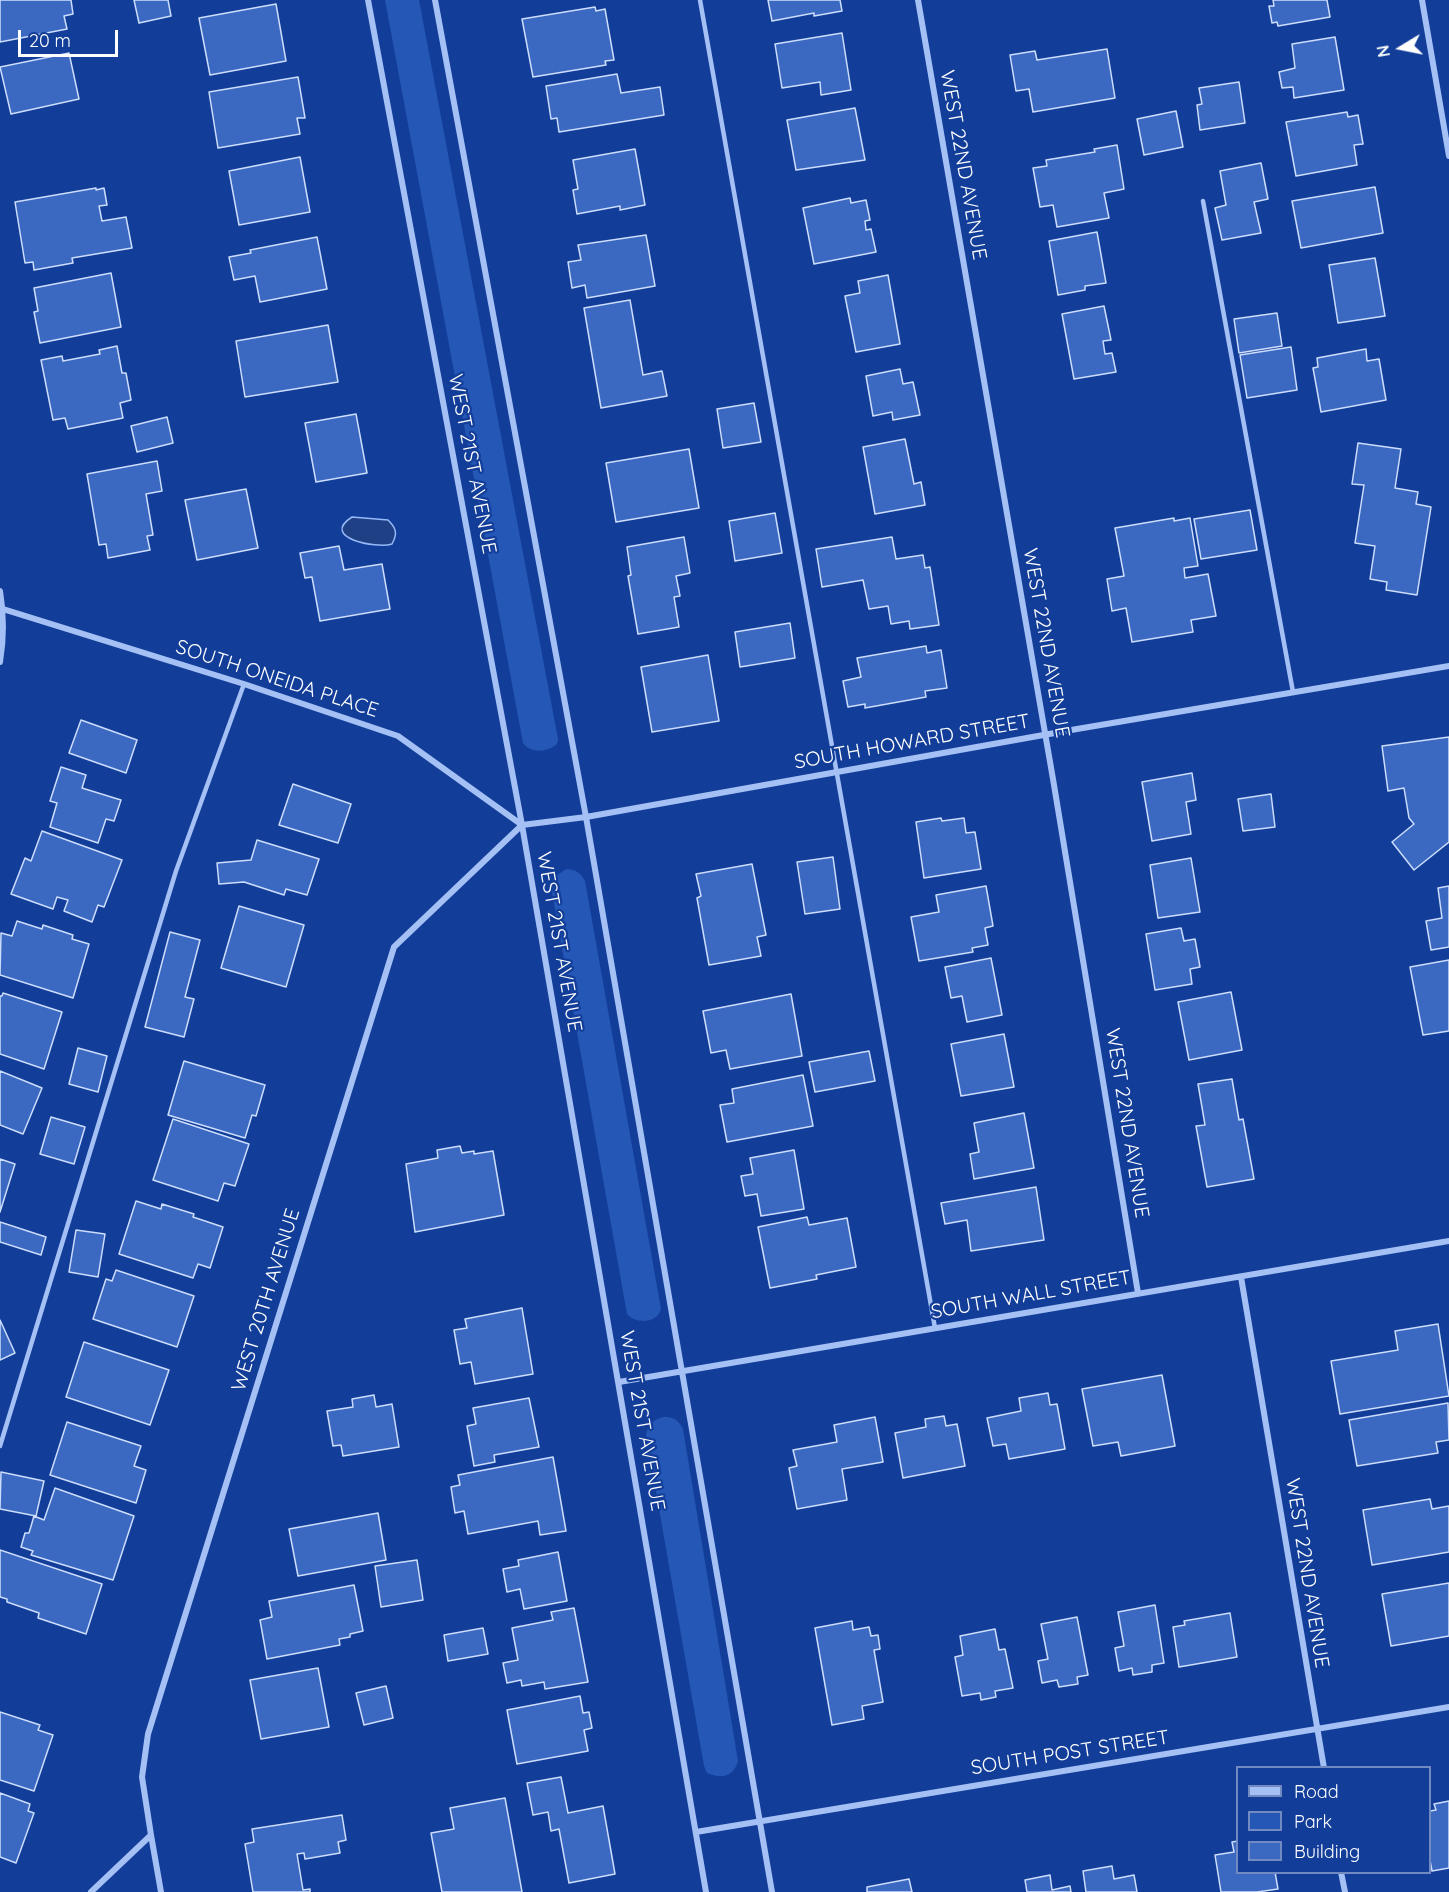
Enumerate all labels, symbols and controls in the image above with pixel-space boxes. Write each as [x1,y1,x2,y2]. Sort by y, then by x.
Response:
scale bar [21,18,122,56]
north arrow [1371,18,1431,78]
text: 20 m [29,29,71,52]
text: N [1372,44,1394,59]
street label: WEST 22ND AVENUE [935,68,991,262]
street label: WEST 21ST AVENUE [443,372,501,556]
street label: WEST 22ND AVENUE [1018,546,1074,740]
street label: SOUTH ONEIDA PLACE [173,635,381,723]
street label: SOUTH HOWARD STREET [792,709,1032,775]
street label: WEST 21ST AVENUE [531,850,587,1034]
street label: WEST 22ND AVENUE [1100,1026,1154,1220]
street label: WEST 20TH AVENUE [227,1206,305,1394]
street label: SOUTH WALL STREET [929,1266,1133,1324]
street label: WEST 21ST AVENUE [614,1329,670,1513]
street label: WEST 22ND AVENUE [1280,1476,1334,1670]
street label: SOUTH POST STREET [969,1725,1171,1781]
legend [1236,1766,1431,1874]
text: Road [1294,1780,1339,1803]
text: Park [1294,1810,1332,1833]
text: Building [1294,1840,1360,1863]

